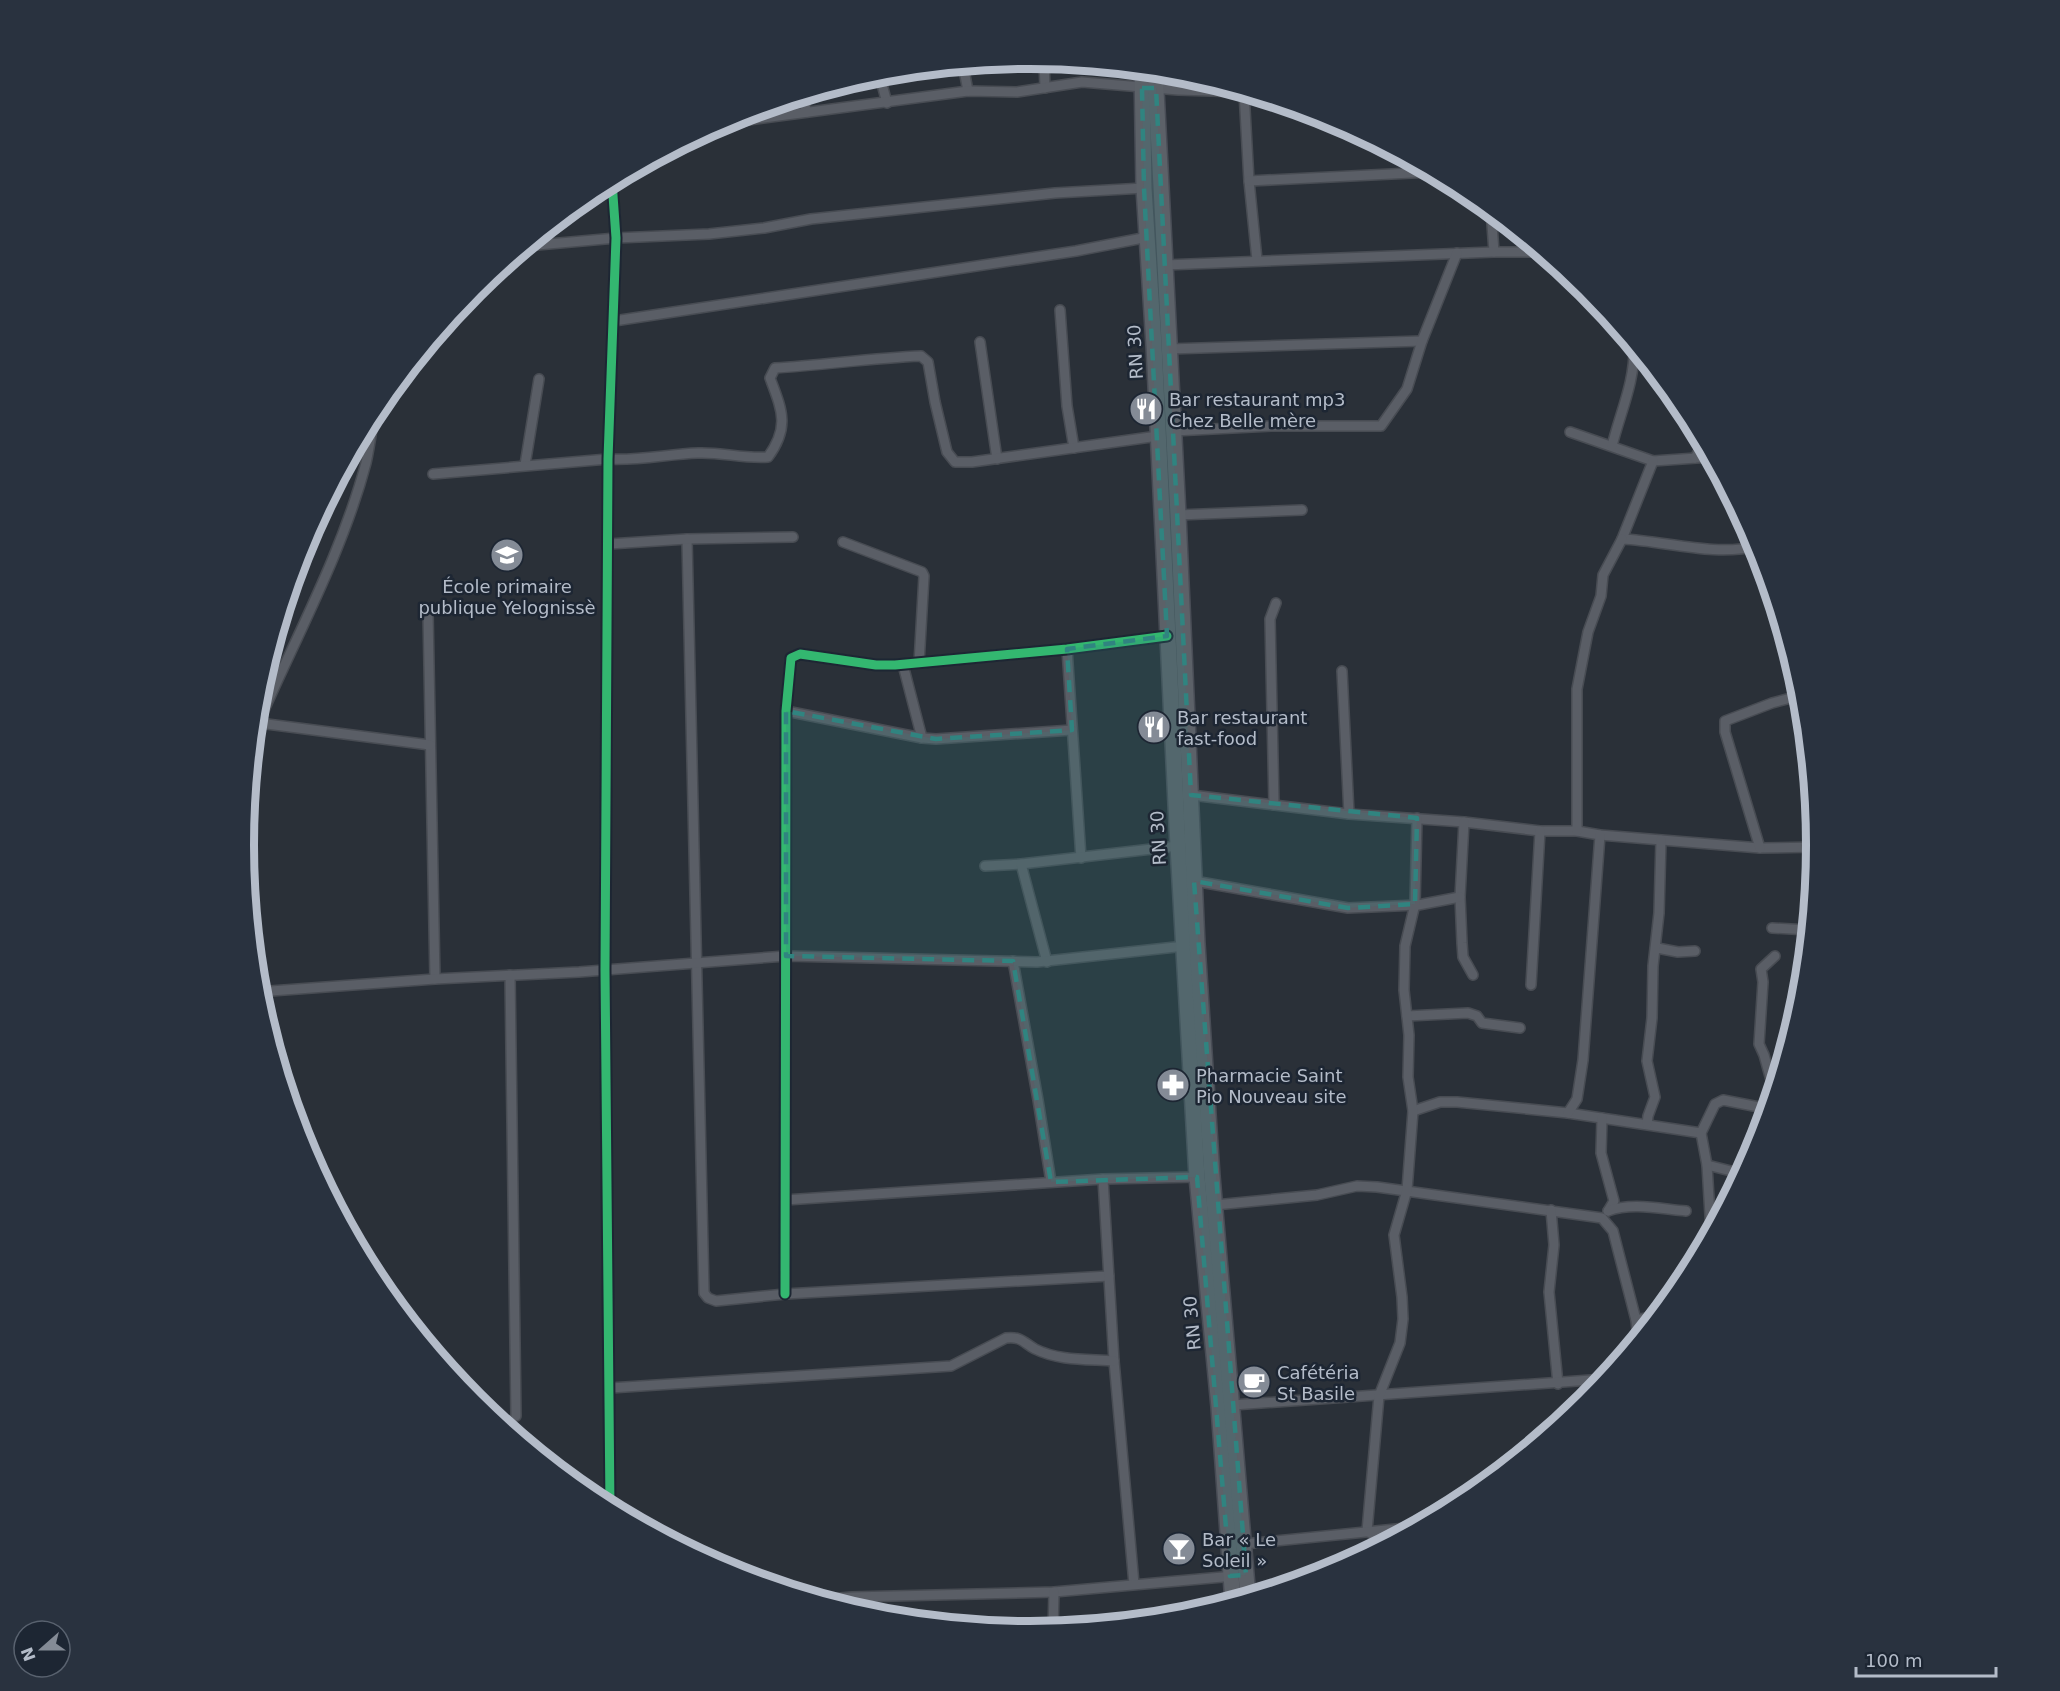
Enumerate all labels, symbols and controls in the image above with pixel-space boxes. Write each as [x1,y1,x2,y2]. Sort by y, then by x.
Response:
street label: RN 30 [1123,324,1147,380]
place label: Bar restaurant mp3 Chez Belle mère [1169,389,1345,431]
restaurant icon: Bar restaurant mp3 Chez Belle mère [1128,391,1164,427]
school or university icon: École primaire publique Yelognissè [489,537,525,573]
place label: École primaire publique Yelognissè [418,576,596,618]
place label: Bar restaurant fast-food [1177,707,1307,749]
restaurant icon: Bar restaurant fast-food [1136,709,1172,745]
street label: RN 30 [1146,810,1170,866]
place label: Pharmacie Saint Pio Nouveau site [1196,1065,1346,1107]
pharmacy icon: Pharmacie Saint Pio Nouveau site [1155,1067,1191,1103]
street label: RN 30 [1179,1295,1205,1351]
place label: Cafétéria St Basile [1277,1362,1360,1404]
cafe icon: Cafétéria St Basile [1236,1364,1272,1400]
place label: Bar « Le Soleil » [1202,1529,1276,1571]
bar icon: Bar « Le Soleil » [1161,1531,1197,1567]
north arrow [12,1619,72,1679]
scale bar [1856,1640,1996,1678]
text: N [17,1645,40,1664]
text: 100 m [1865,1650,1923,1671]

